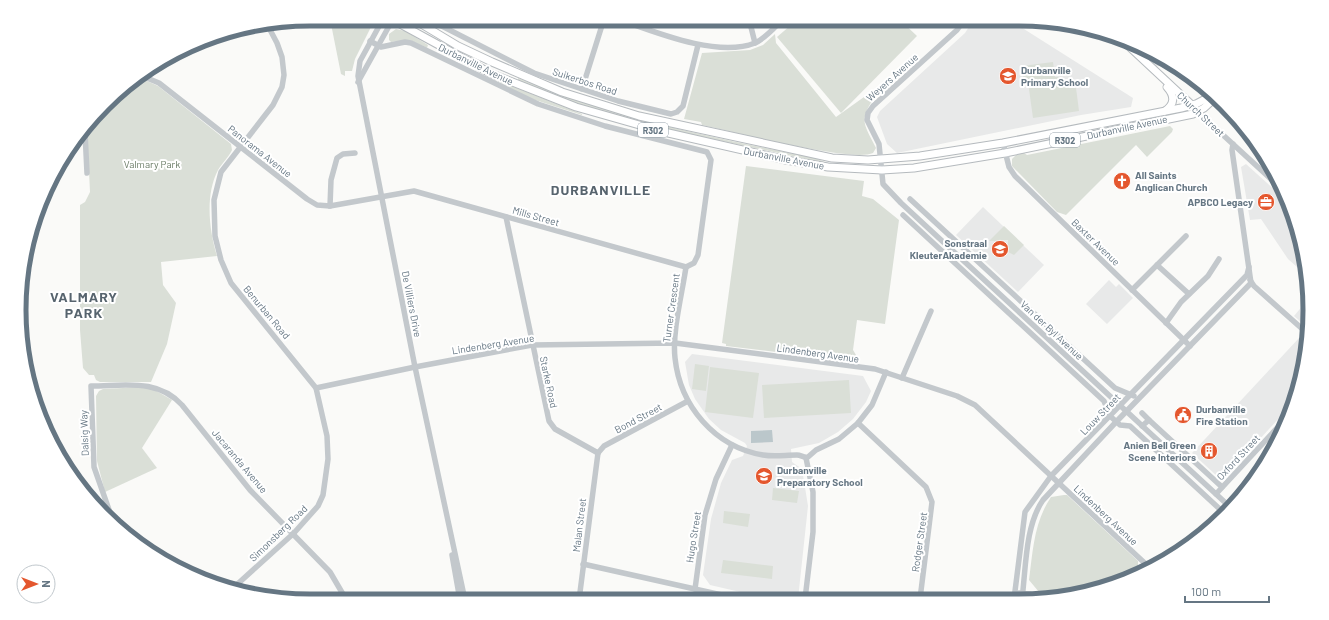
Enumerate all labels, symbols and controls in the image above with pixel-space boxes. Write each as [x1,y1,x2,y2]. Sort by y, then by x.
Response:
street label: Durbanville Avenue [437,41,515,87]
street label: Weyers Avenue [864,51,920,103]
place label: Durbanville Primary School [1021,64,1088,88]
street label: Suikerbos Road [551,65,619,97]
school or university icon: Durbanville Primary School [998,66,1018,86]
street label: Church Street [1175,89,1227,139]
street label: Durbanville Avenue [1086,113,1168,141]
street label: Panorama Avenue [226,122,294,180]
road number: R302 [638,123,668,137]
road number: R302 [1050,133,1080,147]
street label: Durbanville Avenue [743,144,825,172]
park label: Valmary Park [124,158,180,170]
place label: All Saints Anglican Church [1135,169,1207,193]
church icon: All Saints Anglican Church [1112,171,1132,191]
district label: DURBANVILLE [551,181,651,198]
office icon: APBCO Legacy [1256,192,1276,212]
place label: APBCO Legacy [1188,196,1253,208]
street label: Mills Street [511,204,561,229]
street label: Baxter Avenue [1069,216,1123,268]
place label: Sonstraal KleuterAkademie [910,237,988,261]
school or university icon: Sonstraal KleuterAkademie [990,239,1010,259]
street label: De Villiers Drive [400,270,424,338]
street label: Turner Crescent [660,272,682,343]
street label: Benurban Road [241,283,293,341]
district label: VALMARY PARK [50,288,118,321]
street label: Van der Byl Avenue [1018,298,1086,362]
street label: Lindenberg Avenue [451,332,535,356]
street label: Lindenberg Avenue [776,341,860,365]
street label: Starke Road [538,355,560,409]
street label: Louw Street [1077,391,1123,437]
street label: Bond Street [612,400,664,435]
place label: Durbanville Fire Station [1196,403,1248,427]
public building icon: Durbanville Fire Station [1173,405,1193,425]
street label: Dalsig Way [77,409,91,456]
street label: Jacaranda Avenue [210,427,270,495]
street label: Oxford Street [1214,431,1262,482]
place label: Anien Bell Green Scene Interiors [1124,439,1196,463]
building icon: Anien Bell Green Scene Interiors [1199,441,1219,461]
place label: Durbanville Preparatory School [777,464,863,488]
school or university icon: Durbanville Preparatory School [754,466,774,486]
street label: Lindenberg Avenue [1072,482,1140,548]
street label: Malan Street [570,497,588,553]
street label: Simonsberg Road [247,502,309,564]
street label: Hugo Street [683,510,703,564]
street label: Rodger Street [909,511,929,573]
north arrow [16,564,56,604]
scale bar [1185,578,1269,604]
text: N [40,580,53,588]
text: 100 m [1191,584,1221,598]

